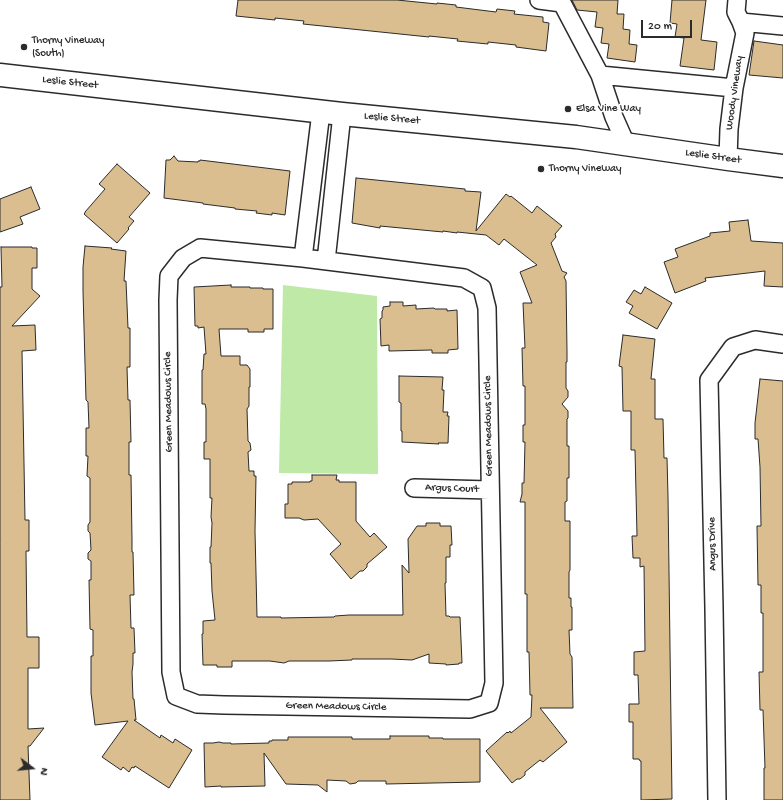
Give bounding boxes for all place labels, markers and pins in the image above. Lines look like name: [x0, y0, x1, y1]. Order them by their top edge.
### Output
place label: Thorny Vineway (South): [32, 34, 104, 60]
marker: Thorny Vineway (South): [19, 42, 29, 52]
place label: Elsa Vine Way: [576, 102, 641, 116]
marker: Elsa Vine Way: [563, 104, 573, 114]
place label: Thorny Vineway: [549, 162, 621, 176]
marker: Thorny Vineway: [536, 164, 546, 174]

